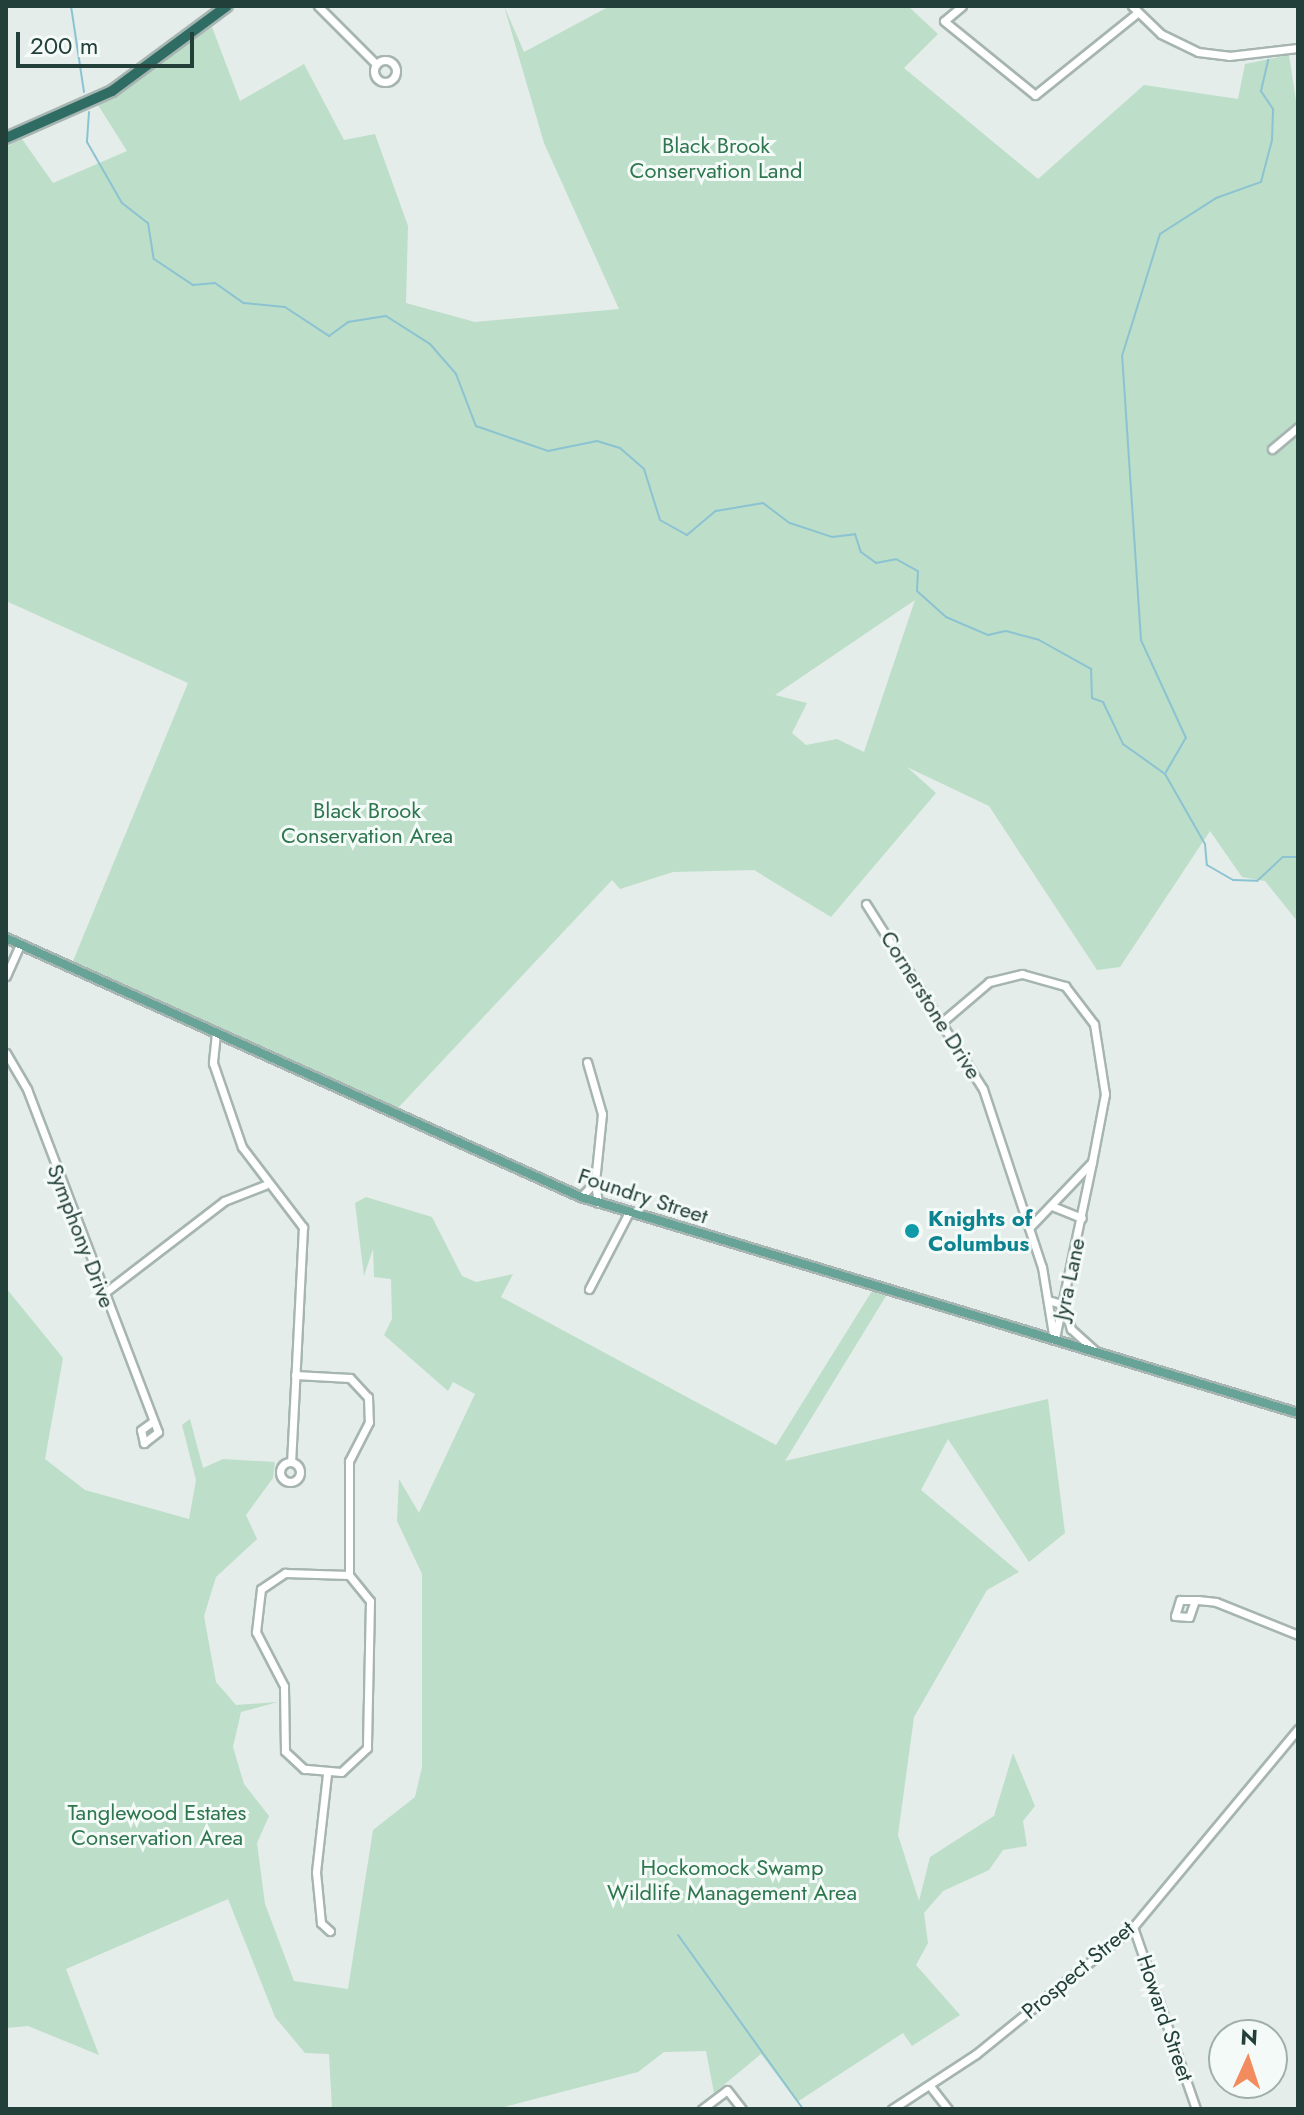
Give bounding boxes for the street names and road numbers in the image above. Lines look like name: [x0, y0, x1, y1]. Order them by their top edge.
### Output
street label: Cornerstone Drive: [875, 926, 987, 1084]
street label: Symphony Drive: [42, 1160, 120, 1312]
street label: Foundry Street: [575, 1163, 711, 1229]
street label: Jyra Lane: [1047, 1236, 1091, 1322]
street label: Prospect Street: [1016, 1915, 1140, 2025]
street label: Howard Street: [1131, 1951, 1199, 2085]

